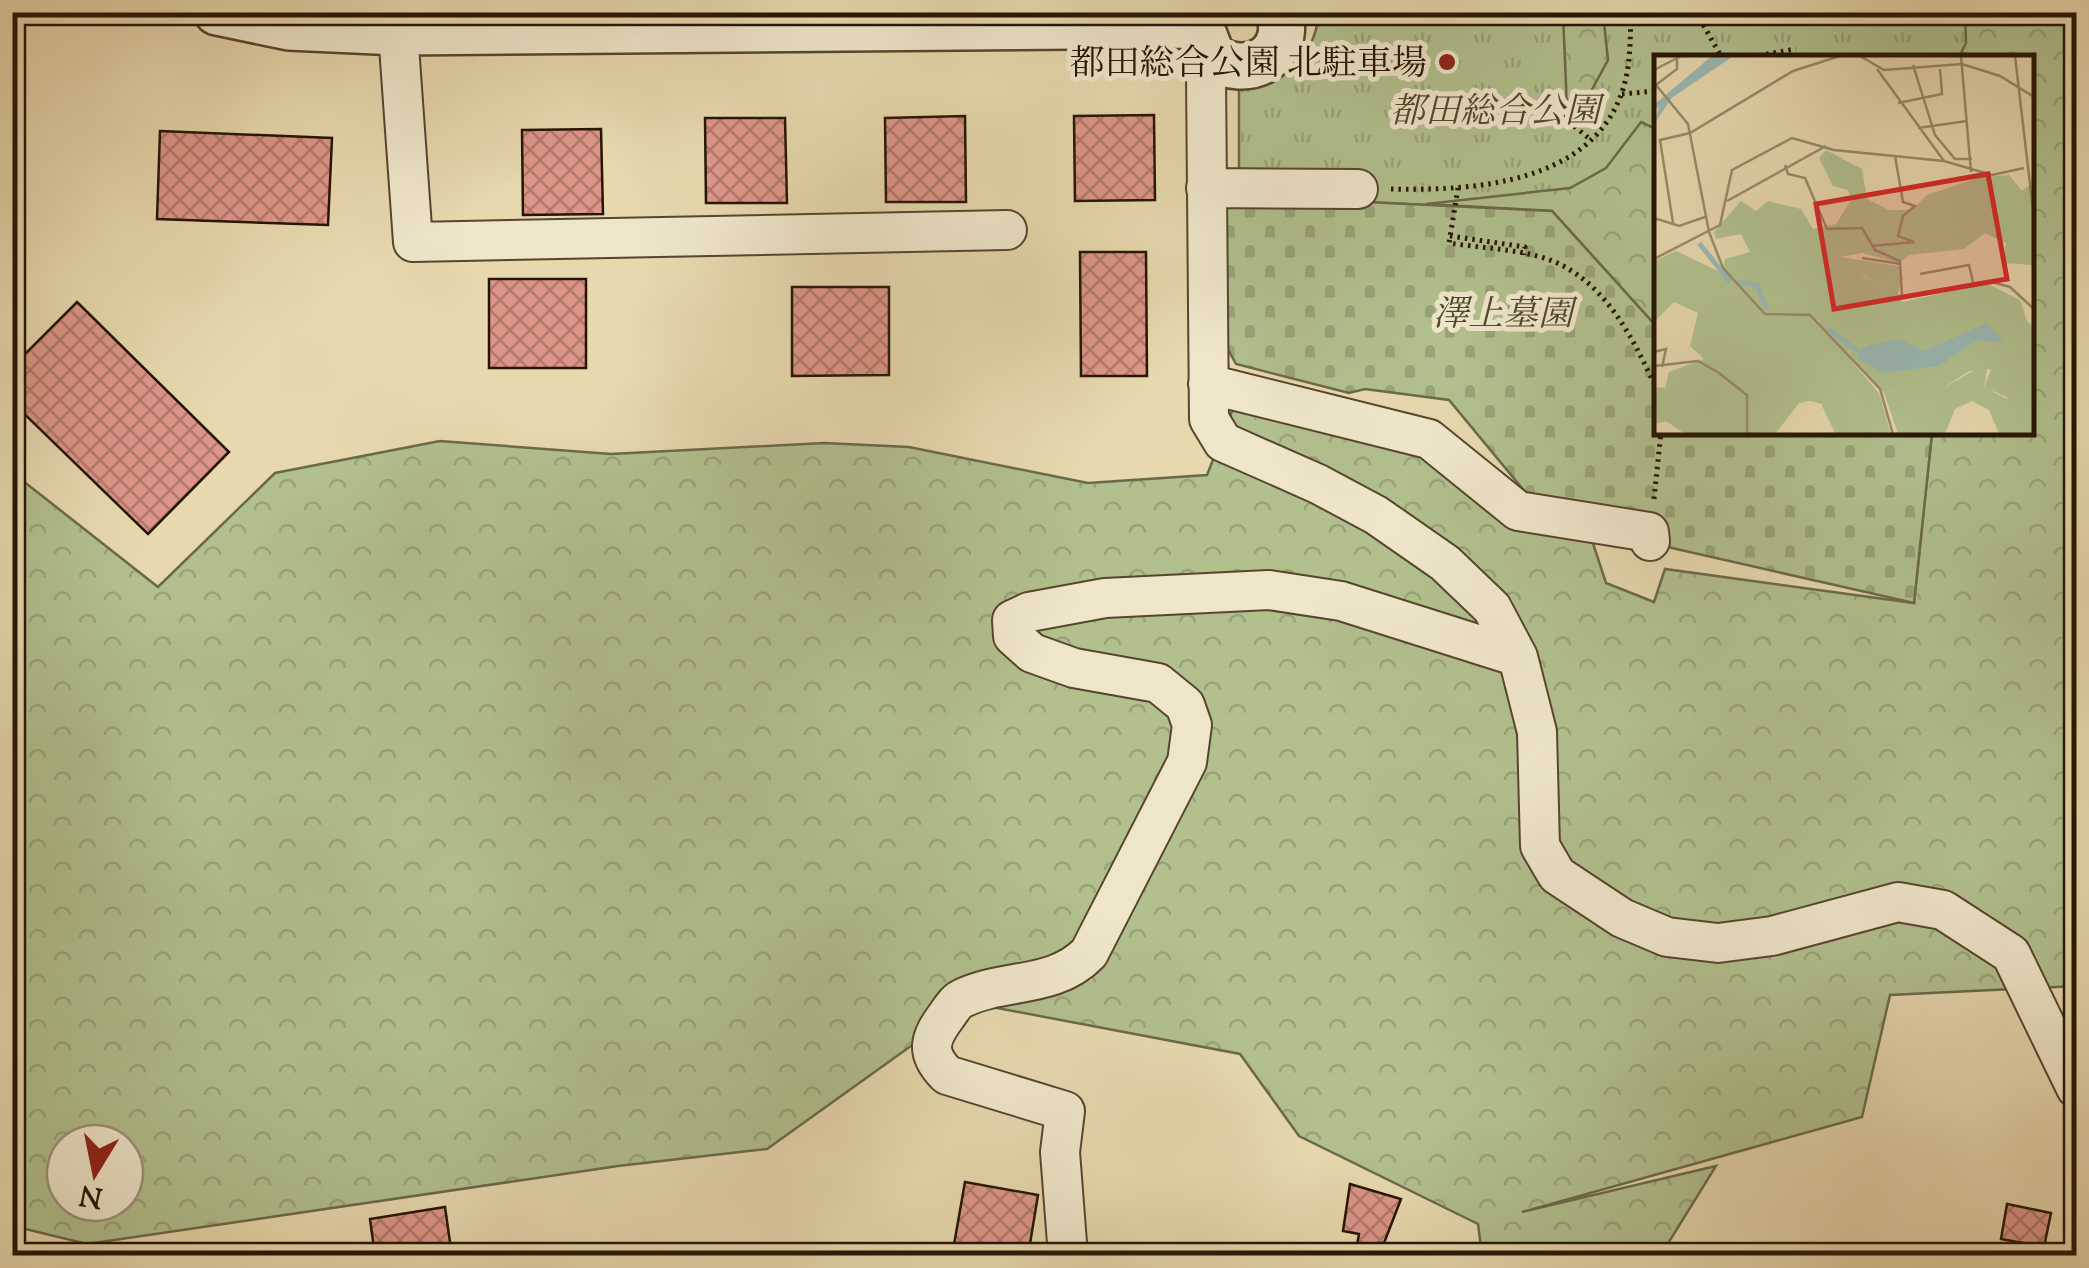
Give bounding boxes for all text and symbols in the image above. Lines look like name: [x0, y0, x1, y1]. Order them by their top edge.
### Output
place label: 都田総合公園 北駐車場: [1070, 40, 1427, 91]
marker: 都田総合公園 北駐車場: [1436, 51, 1458, 73]
inset map: [1654, 55, 2034, 435]
park label: 都田総合公園: [1390, 88, 1605, 139]
park label: 澤上墓園: [1433, 291, 1578, 342]
north arrow: [45, 1123, 145, 1223]
text: N: [77, 1173, 106, 1216]

